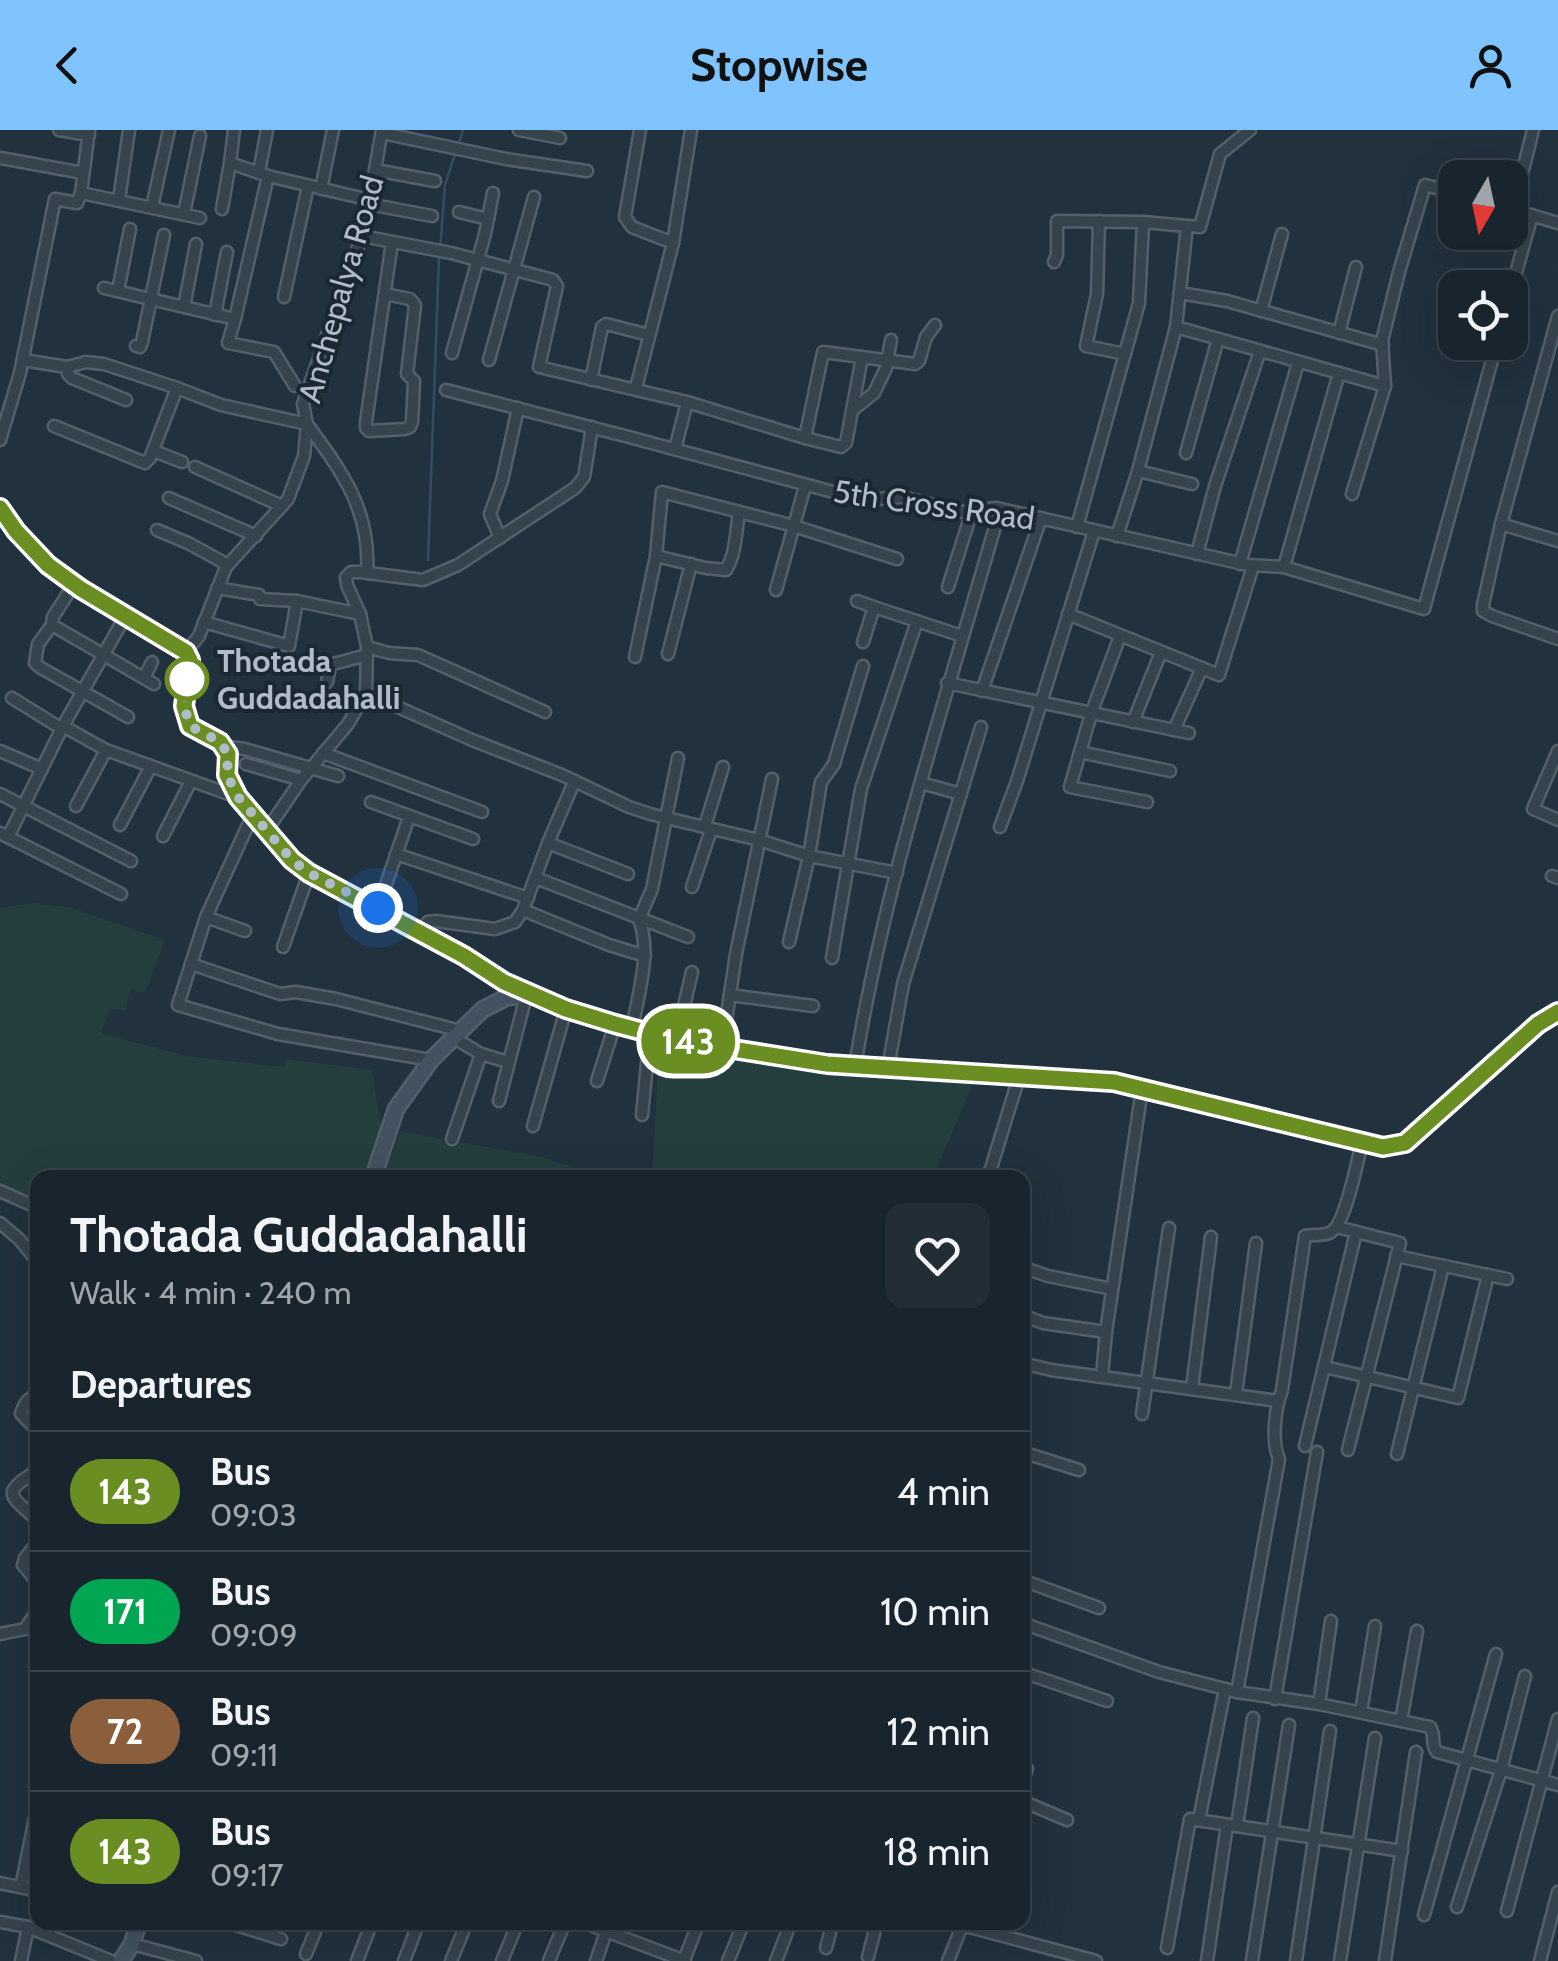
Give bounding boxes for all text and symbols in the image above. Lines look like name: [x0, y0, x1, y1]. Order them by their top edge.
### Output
icon: back: [40, 38, 95, 93]
text: Stopwise: [690, 38, 868, 92]
icon: person: [1463, 38, 1518, 93]
north arrow: [1438, 160, 1528, 250]
map controls: [1438, 160, 1528, 360]
street label: Anchepalya Road: [289, 171, 392, 407]
button: locate: [1438, 270, 1528, 360]
street label: 5th Cross Road: [831, 471, 1037, 538]
place label: Thotada Guddadahalli: [217, 641, 400, 717]
marker: Thotada Guddadahalli: [166, 658, 208, 700]
your location: [353, 883, 403, 933]
line badge: 143: [630, 1008, 746, 1074]
text: 143: [661, 1020, 715, 1063]
button: heart: [885, 1203, 990, 1308]
text: Thotada Guddadahalli: [70, 1206, 528, 1264]
text: Walk · 4 min · 240 m: [70, 1273, 352, 1312]
text: Departures: [70, 1361, 252, 1408]
text: Bus: [210, 1448, 271, 1495]
text: 4 min: [897, 1468, 990, 1515]
text: 143: [98, 1470, 152, 1513]
text: 09:03: [210, 1495, 297, 1534]
text: Bus: [210, 1568, 271, 1615]
text: 10 min: [880, 1588, 990, 1635]
text: 171: [103, 1590, 147, 1633]
text: 09:09: [210, 1615, 298, 1654]
text: Bus: [210, 1688, 271, 1735]
text: 12 min: [887, 1708, 990, 1755]
text: 72: [107, 1710, 143, 1753]
text: 09:11: [210, 1735, 278, 1774]
text: Bus: [210, 1808, 271, 1855]
text: 18 min: [883, 1828, 990, 1875]
text: 143: [98, 1830, 152, 1873]
text: 09:17: [210, 1855, 284, 1894]

